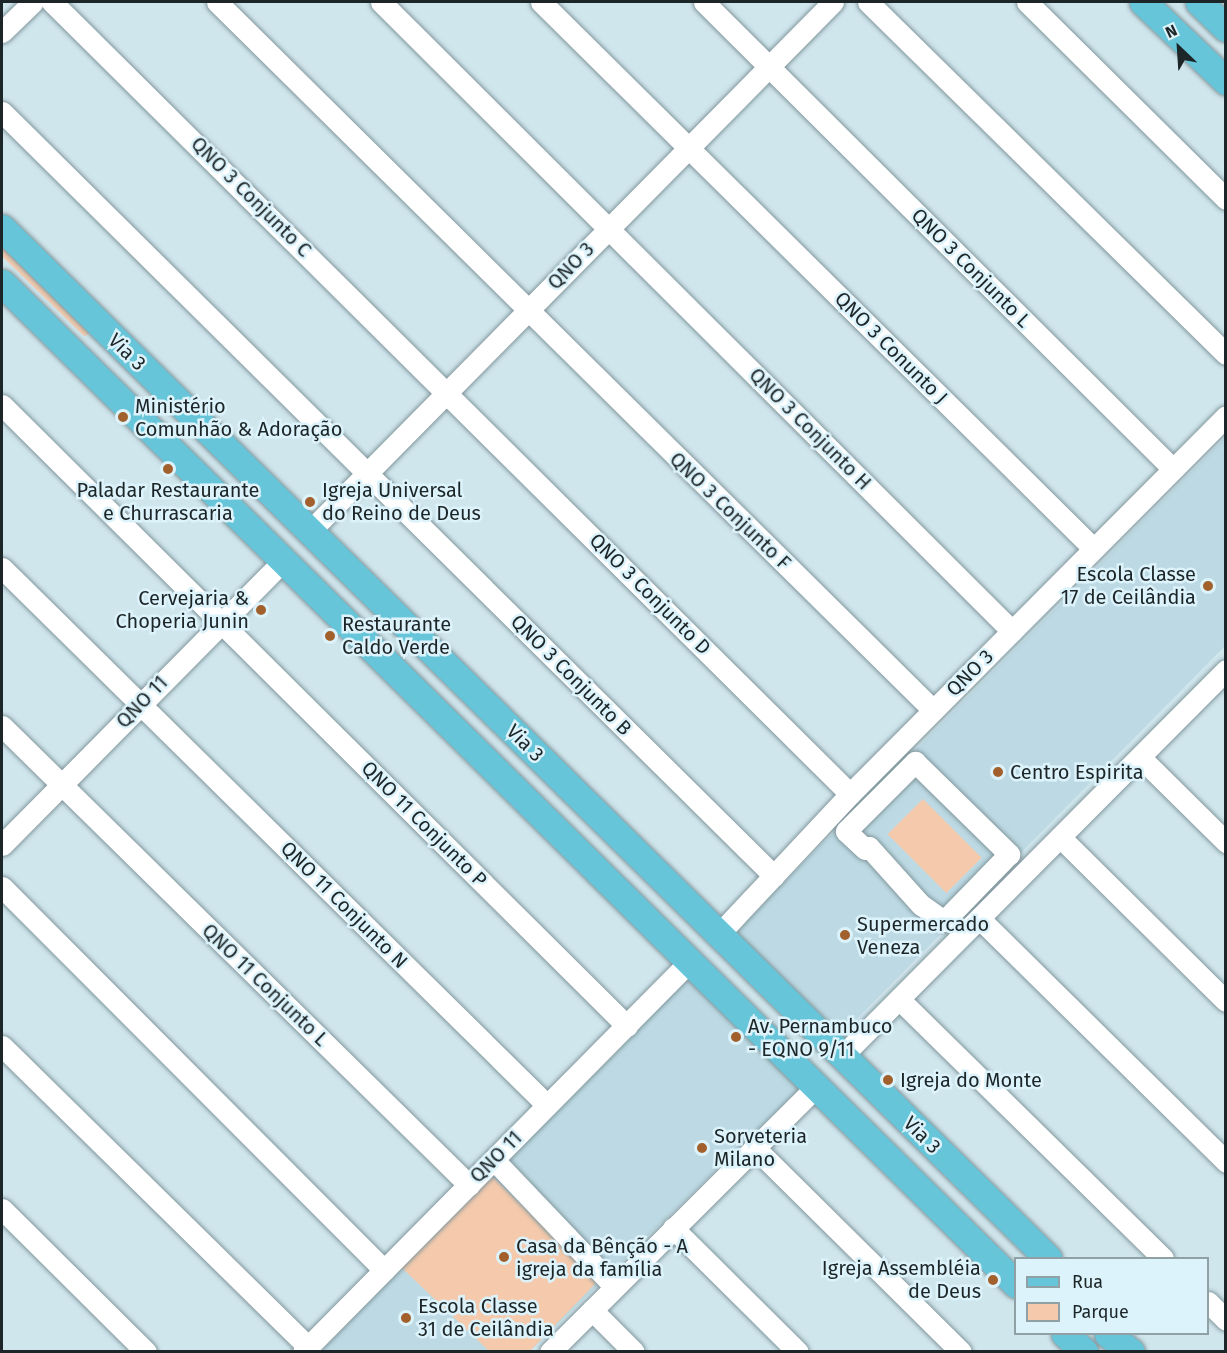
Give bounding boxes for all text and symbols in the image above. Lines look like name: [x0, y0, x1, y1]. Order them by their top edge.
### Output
north arrow: [1149, 18, 1209, 78]
text: N: [1162, 20, 1180, 42]
street label: QNO 3 Conjunto C: [186, 132, 316, 262]
street label: QNO 3 Conjunto L: [906, 203, 1036, 333]
street label: QNO 3: [543, 237, 599, 295]
street label: QNO 3 Conunto J: [830, 287, 952, 409]
street label: Via 3: [103, 328, 151, 376]
street label: QNO 3 Conjunto H: [744, 363, 876, 495]
place label: Ministério Comunhão & Adoração: [135, 394, 342, 441]
marker: Ministério Comunhão & Adoração: [116, 410, 130, 424]
street label: QNO 3 Conjunto F: [665, 447, 795, 575]
marker: Paladar Restaurante e Churrascaria: [161, 462, 175, 476]
place label: Paladar Restaurante e Churrascaria: [77, 478, 259, 525]
place label: Igreja Universal do Reino de Deus: [322, 478, 481, 525]
marker: Igreja Universal do Reino de Deus: [303, 495, 317, 509]
street label: QNO 3 Conjunto D: [584, 528, 716, 660]
place label: Escola Classe 17 de Ceilândia: [1061, 562, 1196, 609]
marker: Escola Classe 17 de Ceilândia: [1201, 579, 1215, 593]
place label: Cervejaria & Choperia Junin: [115, 586, 249, 633]
marker: Cervejaria & Choperia Junin: [254, 603, 268, 617]
street label: QNO 3 Conjunto B: [506, 610, 636, 740]
place label: Restaurante Caldo Verde: [342, 612, 451, 659]
marker: Restaurante Caldo Verde: [323, 629, 337, 643]
street label: QNO 3: [942, 645, 998, 701]
street label: QNO 11: [111, 671, 173, 733]
street label: Via 3: [501, 719, 549, 767]
street label: QNO 11 Conjunto P: [356, 756, 492, 892]
place label: Centro Espirita: [1010, 760, 1144, 784]
marker: Centro Espirita: [991, 765, 1005, 779]
street label: QNO 11 Conjunto N: [276, 837, 412, 973]
place label: Supermercado Veneza: [857, 912, 989, 959]
street label: QNO 11 Conjunto L: [197, 919, 333, 1051]
marker: Supermercado Veneza: [838, 928, 852, 942]
place label: Av. Pernambuco - EQNO 9/11: [748, 1014, 892, 1061]
marker: Av. Pernambuco - EQNO 9/11: [729, 1030, 743, 1044]
place label: Igreja do Monte: [900, 1068, 1042, 1092]
marker: Igreja do Monte: [881, 1073, 895, 1087]
street label: Via 3: [898, 1111, 946, 1159]
place label: Sorveteria Milano: [714, 1124, 807, 1171]
street label: QNO 11: [465, 1126, 527, 1188]
marker: Sorveteria Milano: [695, 1141, 709, 1155]
place label: Casa da Bênção - A igreja da família: [516, 1234, 688, 1281]
marker: Casa da Bênção - A igreja da família: [497, 1250, 511, 1264]
place label: Igreja Assembléia de Deus: [822, 1256, 981, 1303]
legend: [1014, 1257, 1209, 1335]
text: Rua: [1072, 1271, 1103, 1293]
marker: Igreja Assembléia de Deus: [986, 1273, 1000, 1287]
place label: Escola Classe 31 de Ceilândia: [418, 1294, 554, 1341]
text: Parque: [1072, 1301, 1129, 1323]
marker: Escola Classe 31 de Ceilândia: [399, 1311, 413, 1325]

